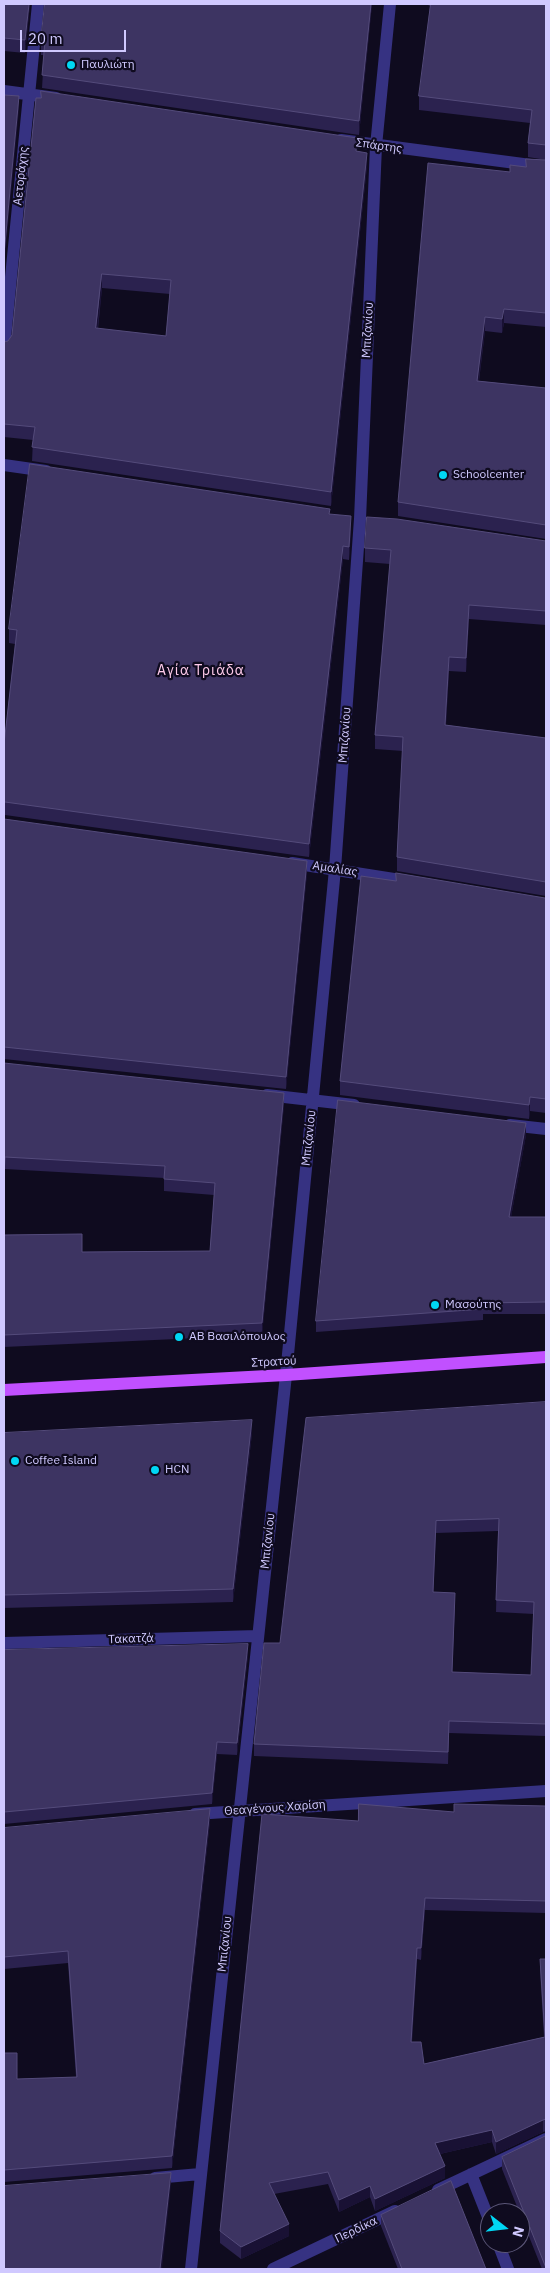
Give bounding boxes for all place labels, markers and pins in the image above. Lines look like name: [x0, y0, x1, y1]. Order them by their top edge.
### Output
place label: Παυλιώτη: [81, 58, 135, 72]
marker: Παυλιώτη: [65, 59, 77, 71]
place label: Schoolcenter: [453, 468, 524, 482]
marker: Schoolcenter: [437, 469, 449, 481]
place label: Μασούτης: [445, 1298, 501, 1312]
marker: Μασούτης: [429, 1299, 441, 1311]
place label: ΑΒ Βασιλόπουλος: [189, 1330, 286, 1344]
marker: ΑΒ Βασιλόπουλος: [173, 1331, 185, 1343]
place label: Coffee Island: [25, 1454, 97, 1468]
marker: Coffee Island: [9, 1455, 21, 1467]
place label: HCN: [165, 1463, 189, 1477]
marker: HCN: [149, 1464, 161, 1476]

